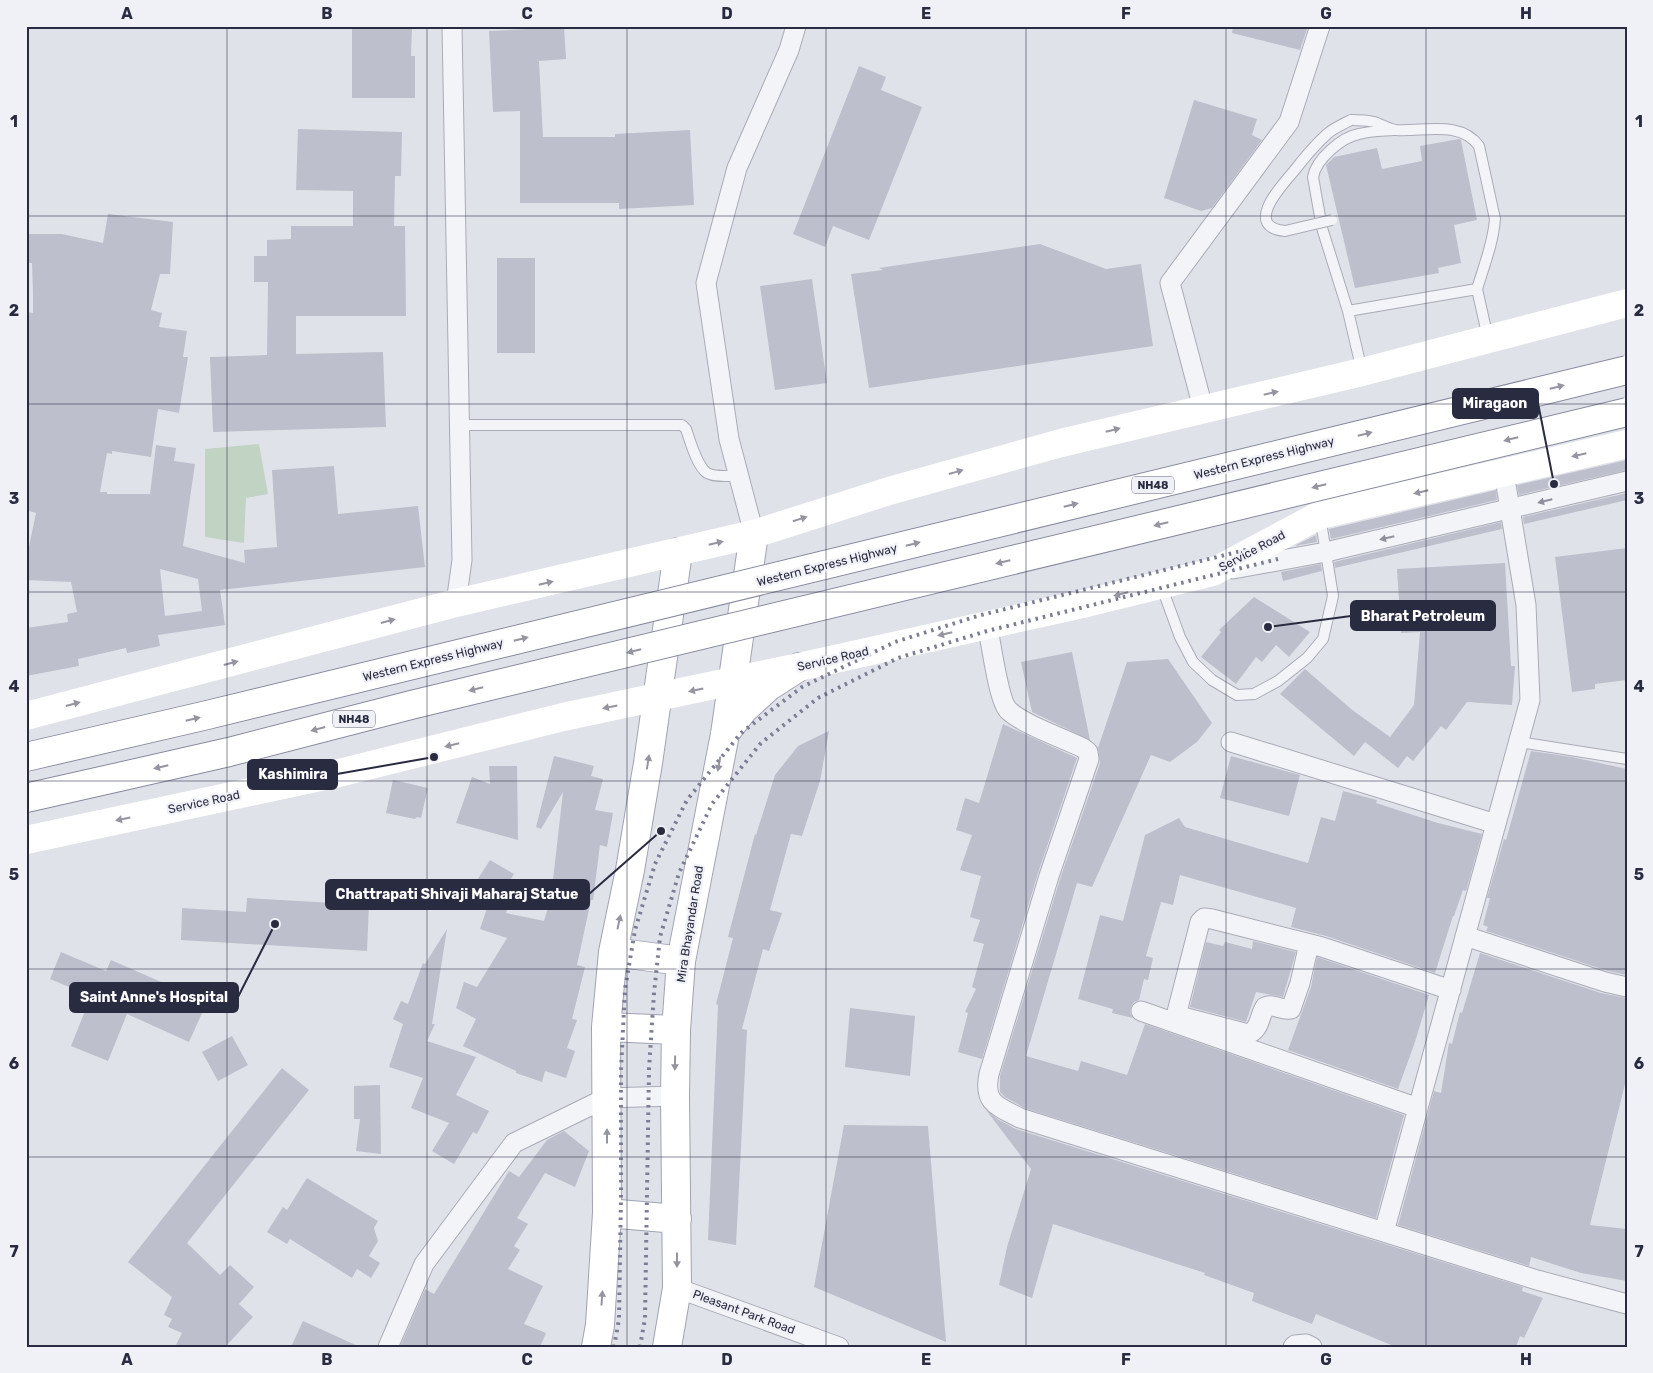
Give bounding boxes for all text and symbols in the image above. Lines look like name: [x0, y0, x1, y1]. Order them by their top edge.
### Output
text: A: [121, 4, 133, 23]
text: B: [321, 4, 333, 23]
text: C: [521, 4, 533, 23]
text: D: [721, 4, 733, 23]
text: E: [921, 4, 931, 23]
text: F: [1121, 4, 1131, 23]
text: G: [1320, 4, 1332, 23]
text: H: [1520, 4, 1532, 23]
text: 1: [10, 112, 18, 131]
text: 1: [1635, 112, 1643, 131]
text: 2: [9, 301, 19, 320]
text: 2: [1634, 301, 1644, 320]
one-way arrow: [1549, 383, 1564, 391]
one-way arrow: [1263, 389, 1278, 397]
callout: Miragaon: [1453, 389, 1538, 418]
text: Miragaon: [1463, 395, 1527, 412]
one-way arrow: [1105, 426, 1120, 434]
one-way arrow: [1358, 430, 1373, 438]
street label: Western Express Highway: [1192, 434, 1336, 482]
one-way arrow: [1504, 435, 1519, 443]
one-way arrow: [1572, 451, 1587, 459]
one-way arrow: [948, 468, 963, 476]
road number: NH48: [1132, 476, 1174, 494]
one-way arrow: [1312, 482, 1327, 490]
one-way arrow: [1413, 488, 1428, 496]
text: 3: [9, 489, 19, 508]
text: 3: [1634, 489, 1644, 508]
one-way arrow: [1538, 497, 1553, 505]
one-way arrow: [1064, 501, 1079, 509]
one-way arrow: [793, 515, 808, 523]
one-way arrow: [1154, 520, 1169, 528]
street label: Service Road: [1216, 528, 1288, 574]
one-way arrow: [1379, 534, 1395, 542]
one-way arrow: [708, 539, 723, 547]
one-way arrow: [906, 540, 921, 548]
street label: Western Express Highway: [755, 541, 899, 589]
one-way arrow: [996, 558, 1011, 566]
one-way arrow: [538, 579, 553, 587]
one-way arrow: [1113, 591, 1128, 599]
callout: Bharat Petroleum: [1351, 601, 1495, 630]
text: Bharat Petroleum: [1361, 608, 1485, 625]
one-way arrow: [380, 617, 395, 625]
one-way arrow: [938, 630, 953, 638]
one-way arrow: [514, 635, 529, 643]
street label: Western Express Highway: [361, 636, 505, 684]
street label: Service Road: [796, 644, 870, 674]
one-way arrow: [626, 647, 641, 655]
one-way arrow: [223, 658, 238, 666]
text: 4: [9, 677, 20, 696]
text: 4: [1634, 677, 1645, 696]
one-way arrow: [468, 685, 483, 693]
one-way arrow: [688, 686, 703, 694]
one-way arrow: [66, 700, 81, 708]
one-way arrow: [602, 704, 618, 712]
road number: NH48: [333, 711, 375, 728]
one-way arrow: [186, 715, 201, 723]
one-way arrow: [311, 725, 326, 733]
one-way arrow: [445, 741, 460, 749]
one-way arrow: [644, 754, 652, 770]
one-way arrow: [715, 757, 723, 773]
callout: Kashimira: [248, 760, 337, 789]
one-way arrow: [153, 763, 168, 771]
text: Kashimira: [258, 766, 328, 783]
street label: Service Road: [167, 788, 241, 816]
one-way arrow: [115, 816, 131, 824]
text: 5: [9, 865, 19, 884]
street label: Mira Bhayandar Road: [674, 865, 706, 983]
text: 5: [1634, 865, 1644, 884]
callout: Chattrapati Shivaji Maharaj Statue: [326, 880, 589, 909]
text: Chattrapati Shivaji Maharaj Statue: [336, 886, 578, 903]
one-way arrow: [615, 915, 623, 930]
callout: Saint Anne's Hospital: [70, 983, 238, 1012]
text: Saint Anne's Hospital: [80, 989, 228, 1006]
text: 6: [9, 1054, 19, 1073]
text: 6: [1634, 1054, 1644, 1073]
one-way arrow: [671, 1055, 679, 1071]
one-way arrow: [603, 1128, 611, 1144]
text: 7: [9, 1242, 19, 1261]
text: 7: [1634, 1242, 1644, 1261]
one-way arrow: [673, 1253, 681, 1269]
street label: Pleasant Park Road: [691, 1287, 797, 1337]
one-way arrow: [598, 1290, 606, 1306]
text: A: [121, 1350, 133, 1369]
text: B: [321, 1350, 333, 1369]
text: C: [521, 1350, 533, 1369]
text: D: [721, 1350, 733, 1369]
text: E: [921, 1350, 931, 1369]
text: F: [1121, 1350, 1131, 1369]
text: G: [1320, 1350, 1332, 1369]
text: H: [1520, 1350, 1532, 1369]

